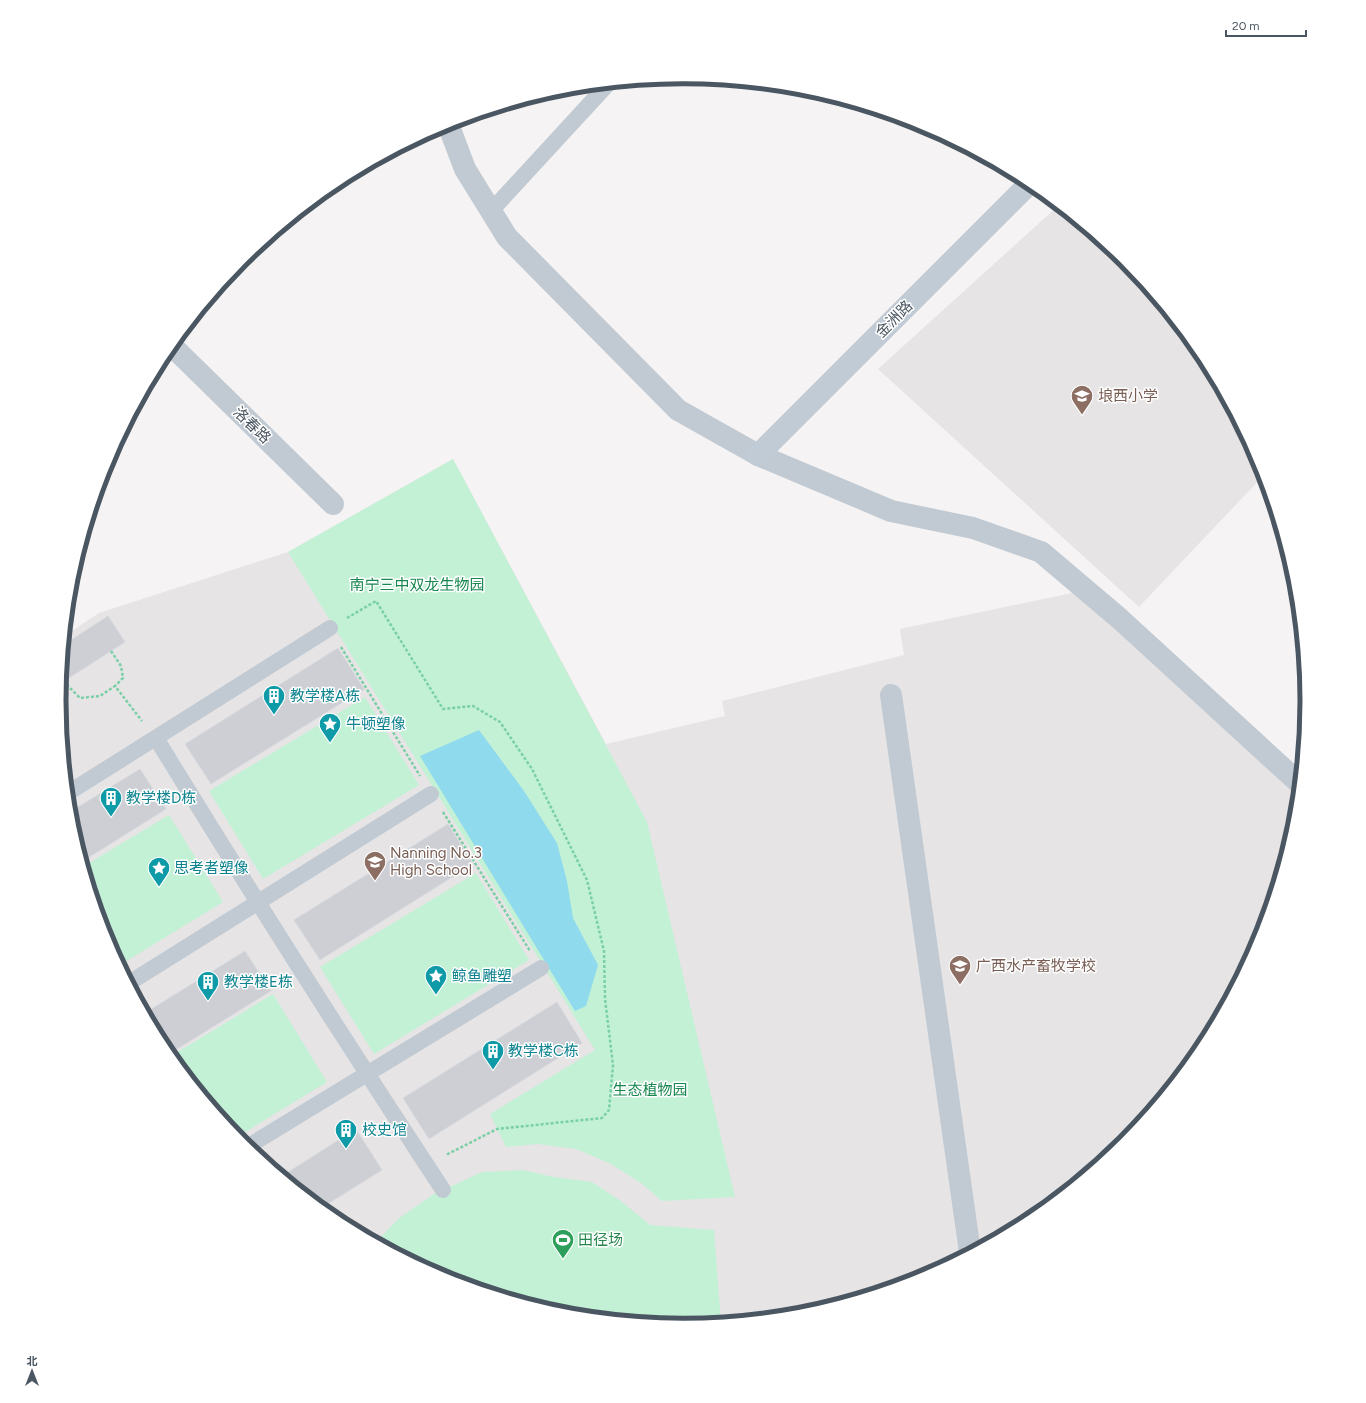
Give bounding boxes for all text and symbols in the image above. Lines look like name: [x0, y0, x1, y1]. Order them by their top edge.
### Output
scale bar: [1226, 12, 1306, 38]
text: 20 m: [1232, 19, 1260, 33]
street label: 金洲路: [872, 297, 916, 341]
school or university icon: 埌西小学: [1069, 383, 1095, 416]
place label: 埌西小学: [1098, 387, 1158, 405]
street label: 洛春路: [230, 403, 274, 447]
park label: 南宁三中双龙生物园: [349, 576, 485, 594]
building icon: 教学楼A栋: [261, 683, 287, 716]
place label: 教学楼A栋: [290, 687, 360, 705]
place icon: 牛顿塑像: [317, 711, 343, 744]
place label: 牛顿塑像: [346, 715, 406, 733]
building icon: 教学楼D栋: [98, 785, 124, 818]
place label: 教学楼D栋: [126, 789, 196, 807]
place label: Nanning No.3 High School: [390, 844, 482, 879]
school or university icon: Nanning No.3 High School: [362, 849, 388, 882]
place icon: 思考者塑像: [146, 855, 172, 888]
place label: 思考者塑像: [174, 859, 249, 877]
school or university icon: 广西水产畜牧学校: [947, 953, 973, 986]
place label: 广西水产畜牧学校: [976, 957, 1096, 975]
place icon: 鲸鱼雕塑: [423, 963, 449, 996]
place label: 鲸鱼雕塑: [452, 967, 512, 985]
building icon: 教学楼E栋: [195, 969, 221, 1002]
place label: 教学楼E栋: [224, 973, 293, 991]
building icon: 教学楼C栋: [480, 1038, 506, 1071]
place label: 教学楼C栋: [508, 1042, 579, 1060]
park label: 生态植物园: [612, 1081, 688, 1099]
building icon: 校史馆: [333, 1117, 359, 1150]
place label: 校史馆: [362, 1121, 407, 1139]
sports icon: 田径场: [550, 1227, 576, 1260]
place label: 田径场: [578, 1231, 623, 1249]
north arrow: [12, 1351, 52, 1391]
text: 北: [27, 1355, 38, 1368]

